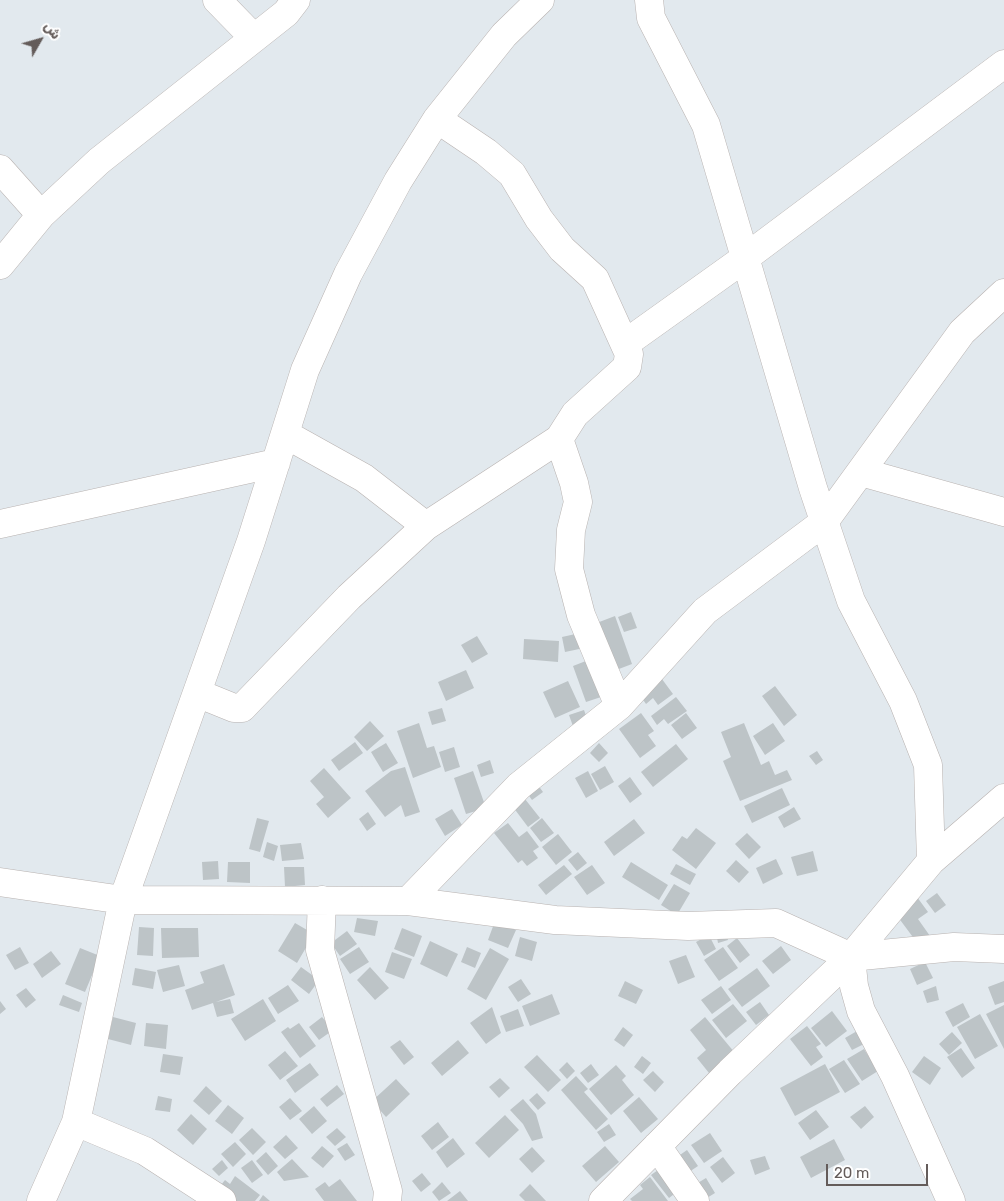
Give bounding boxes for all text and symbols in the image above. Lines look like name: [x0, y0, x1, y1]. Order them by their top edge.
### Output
north arrow: [15, 15, 65, 65]
text: ش: [40, 18, 64, 43]
scale bar: [829, 1154, 932, 1186]
text: 20 m: [834, 1164, 869, 1182]

